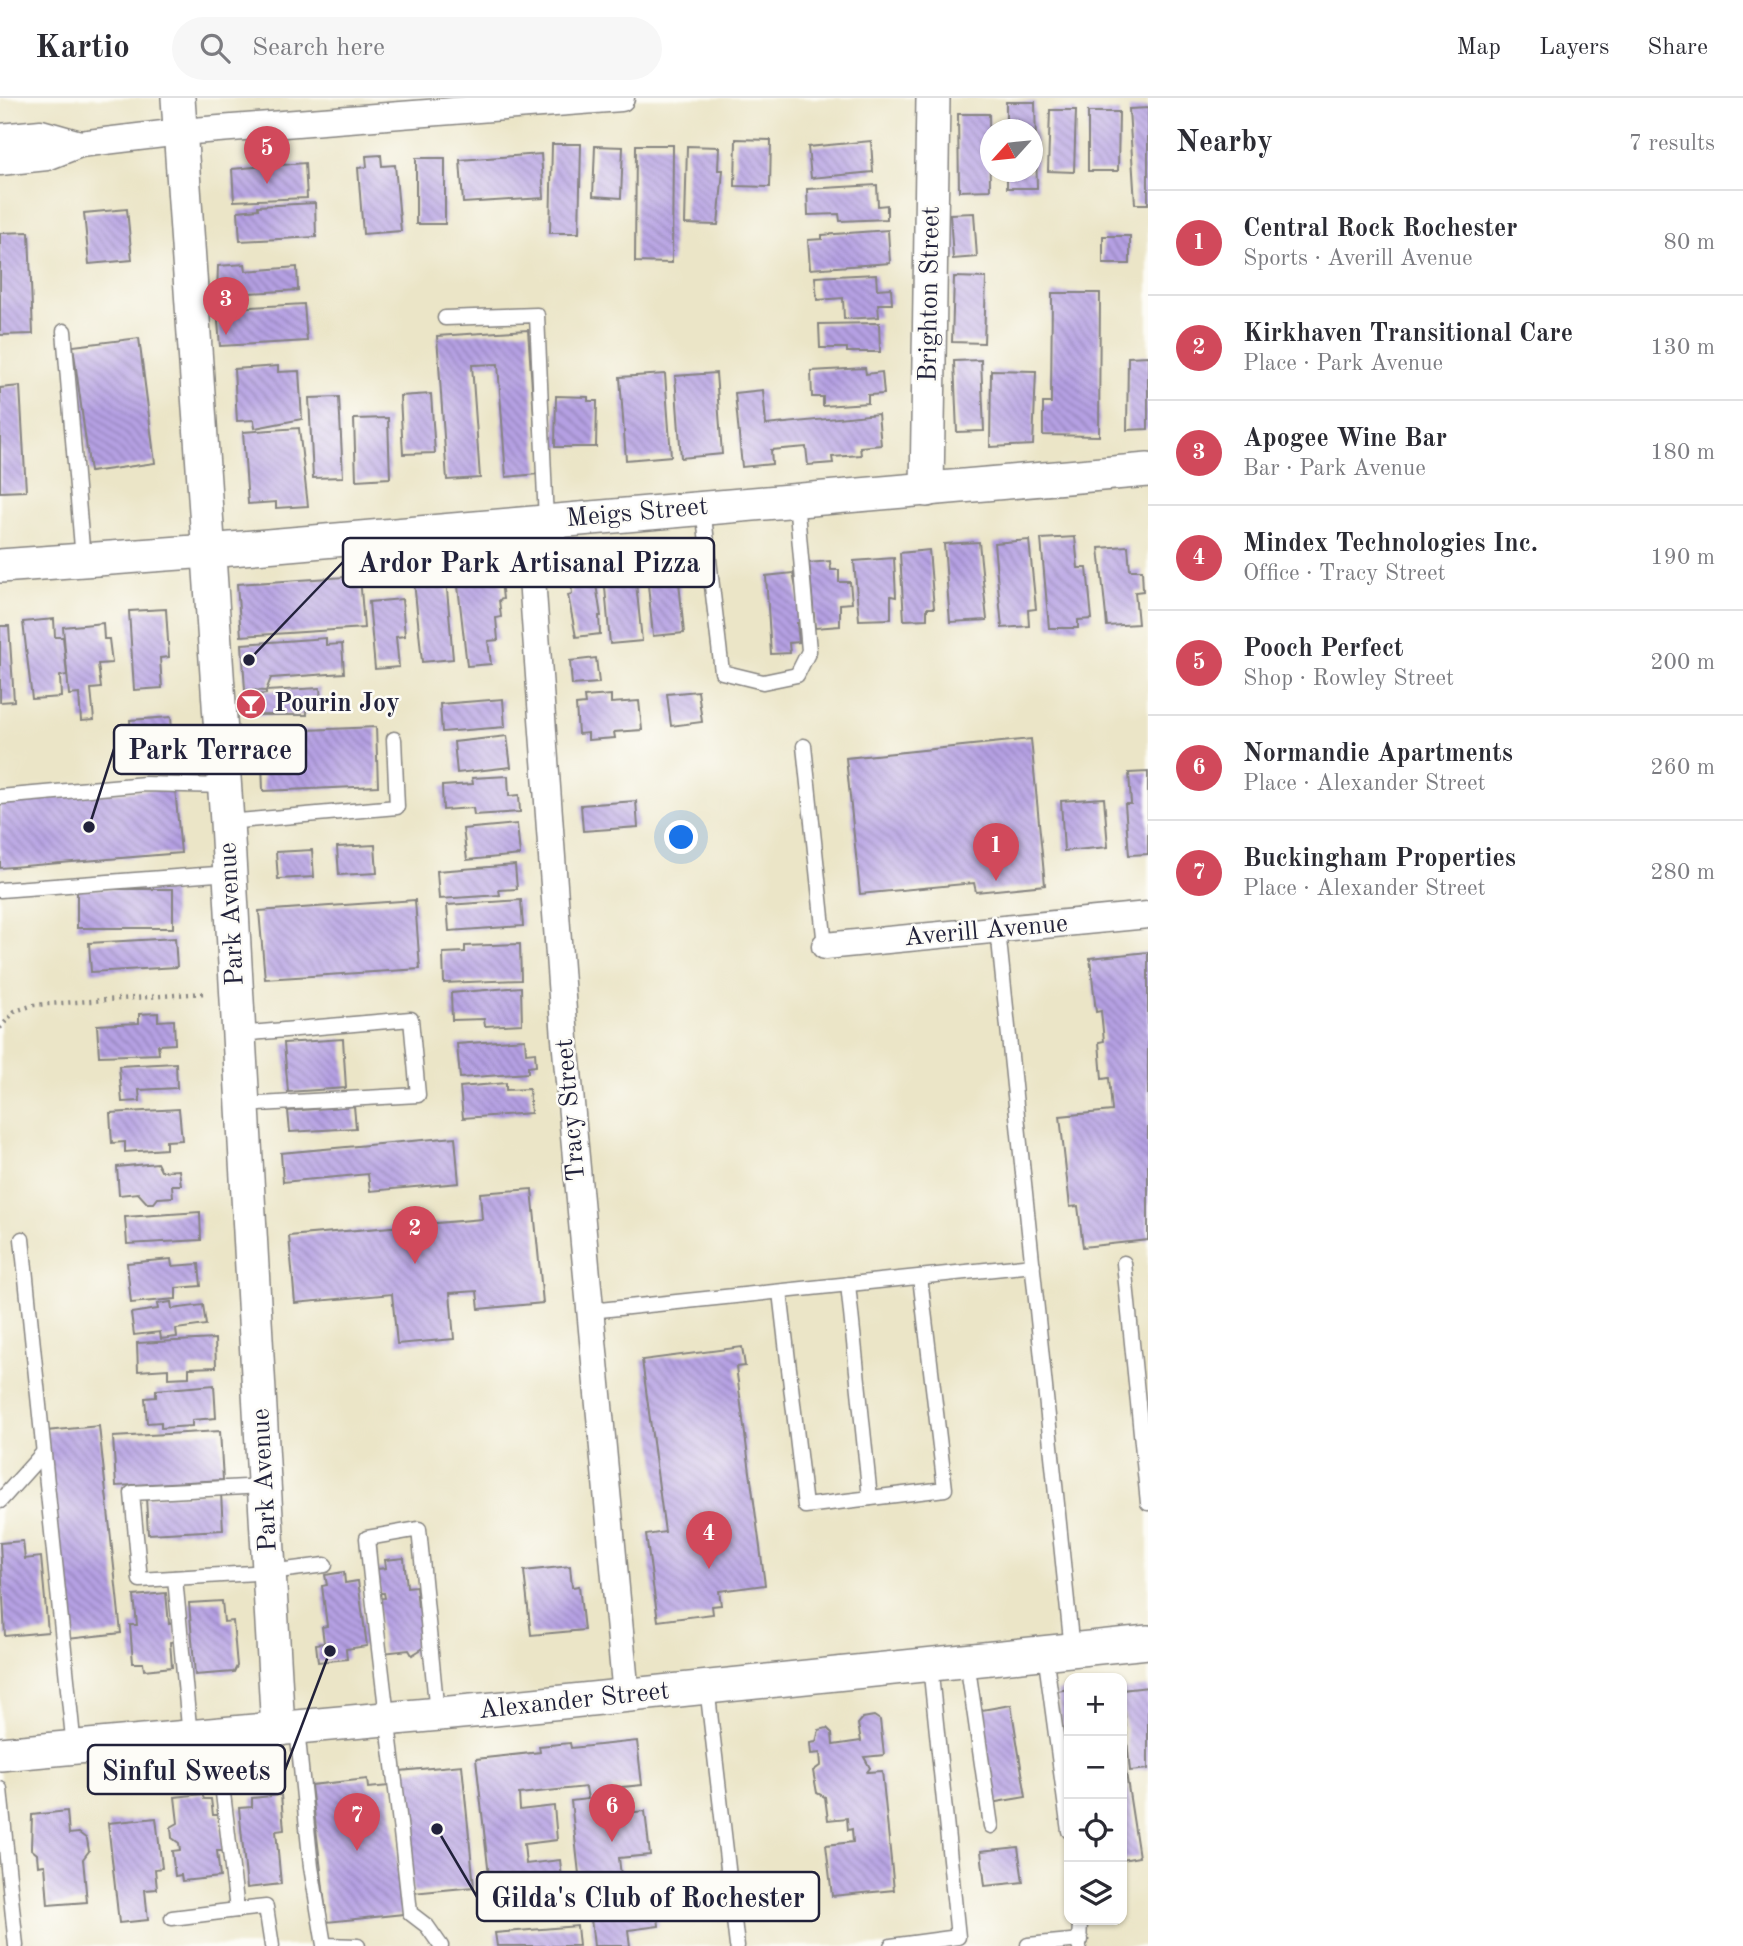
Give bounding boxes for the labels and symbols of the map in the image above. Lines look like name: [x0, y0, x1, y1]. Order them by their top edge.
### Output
north arrow: [980, 119, 1043, 182]
pin: 5: [244, 126, 290, 184]
street label: Brighton Street: [915, 206, 945, 382]
pin: 3: [203, 277, 249, 335]
street label: Meigs Street: [565, 494, 709, 532]
callout: Ardor Park Artisanal Pizza: [343, 538, 714, 587]
text: Ardor Park Artisanal Pizza: [358, 551, 700, 579]
bar icon: Pourin Joy: [234, 687, 268, 721]
place label: Pourin Joy: [274, 691, 400, 717]
callout: Park Terrace: [114, 725, 306, 774]
text: Park Terrace: [128, 738, 292, 766]
your location: [664, 820, 698, 854]
pin: 1: [973, 823, 1019, 881]
street label: Park Avenue: [215, 842, 249, 986]
street label: Averill Avenue: [903, 911, 1069, 951]
street label: Tracy Street: [552, 1037, 590, 1183]
pin: 2: [392, 1206, 438, 1264]
street label: Park Avenue: [248, 1408, 282, 1552]
pin: 4: [686, 1511, 732, 1569]
street label: Alexander Street: [477, 1678, 671, 1724]
callout: Sinful Sweets: [88, 1745, 285, 1794]
text: Sinful Sweets: [101, 1759, 271, 1787]
pin: 6: [589, 1784, 635, 1842]
pin: 7: [334, 1793, 380, 1851]
callout: Gilda's Club of Rochester: [477, 1872, 819, 1921]
text: Gilda's Club of Rochester: [491, 1886, 805, 1914]

